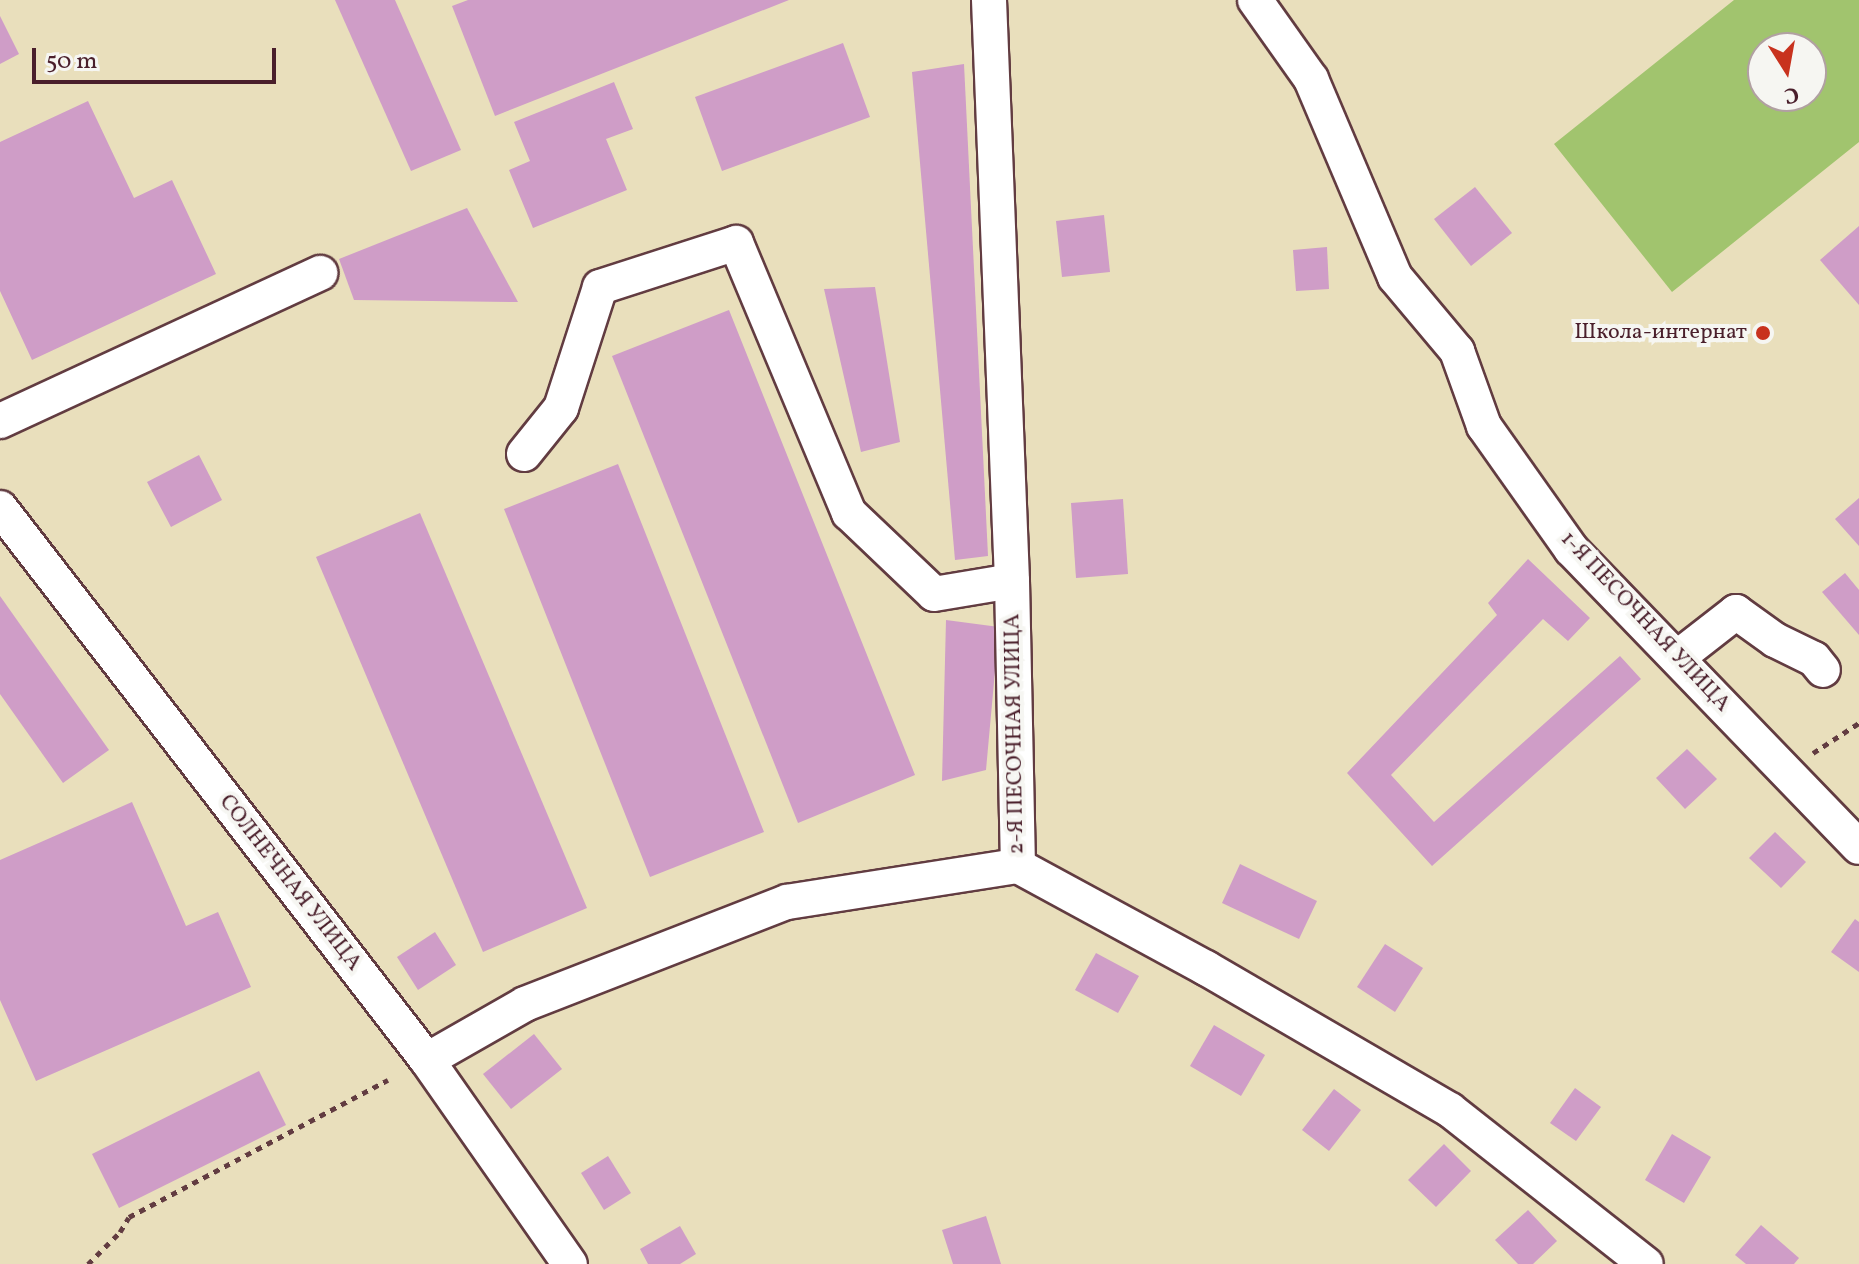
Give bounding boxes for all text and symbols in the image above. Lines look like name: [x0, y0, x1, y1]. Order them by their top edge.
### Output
scale bar: [36, 32, 280, 82]
north arrow: [1747, 32, 1827, 112]
text: 50 m: [46, 45, 98, 79]
text: С: [1781, 78, 1801, 111]
place label: Школа-интернат: [1574, 320, 1747, 346]
marker: Школа-интернат: [1754, 324, 1772, 342]
street label: 1-Я ПЕСОЧНАЯ УЛИЦА: [1555, 526, 1735, 718]
street label: 2-Я ПЕСОЧНАЯ УЛИЦА: [1000, 613, 1030, 855]
street label: СОЛНЕЧНАЯ УЛИЦА: [213, 790, 367, 976]

